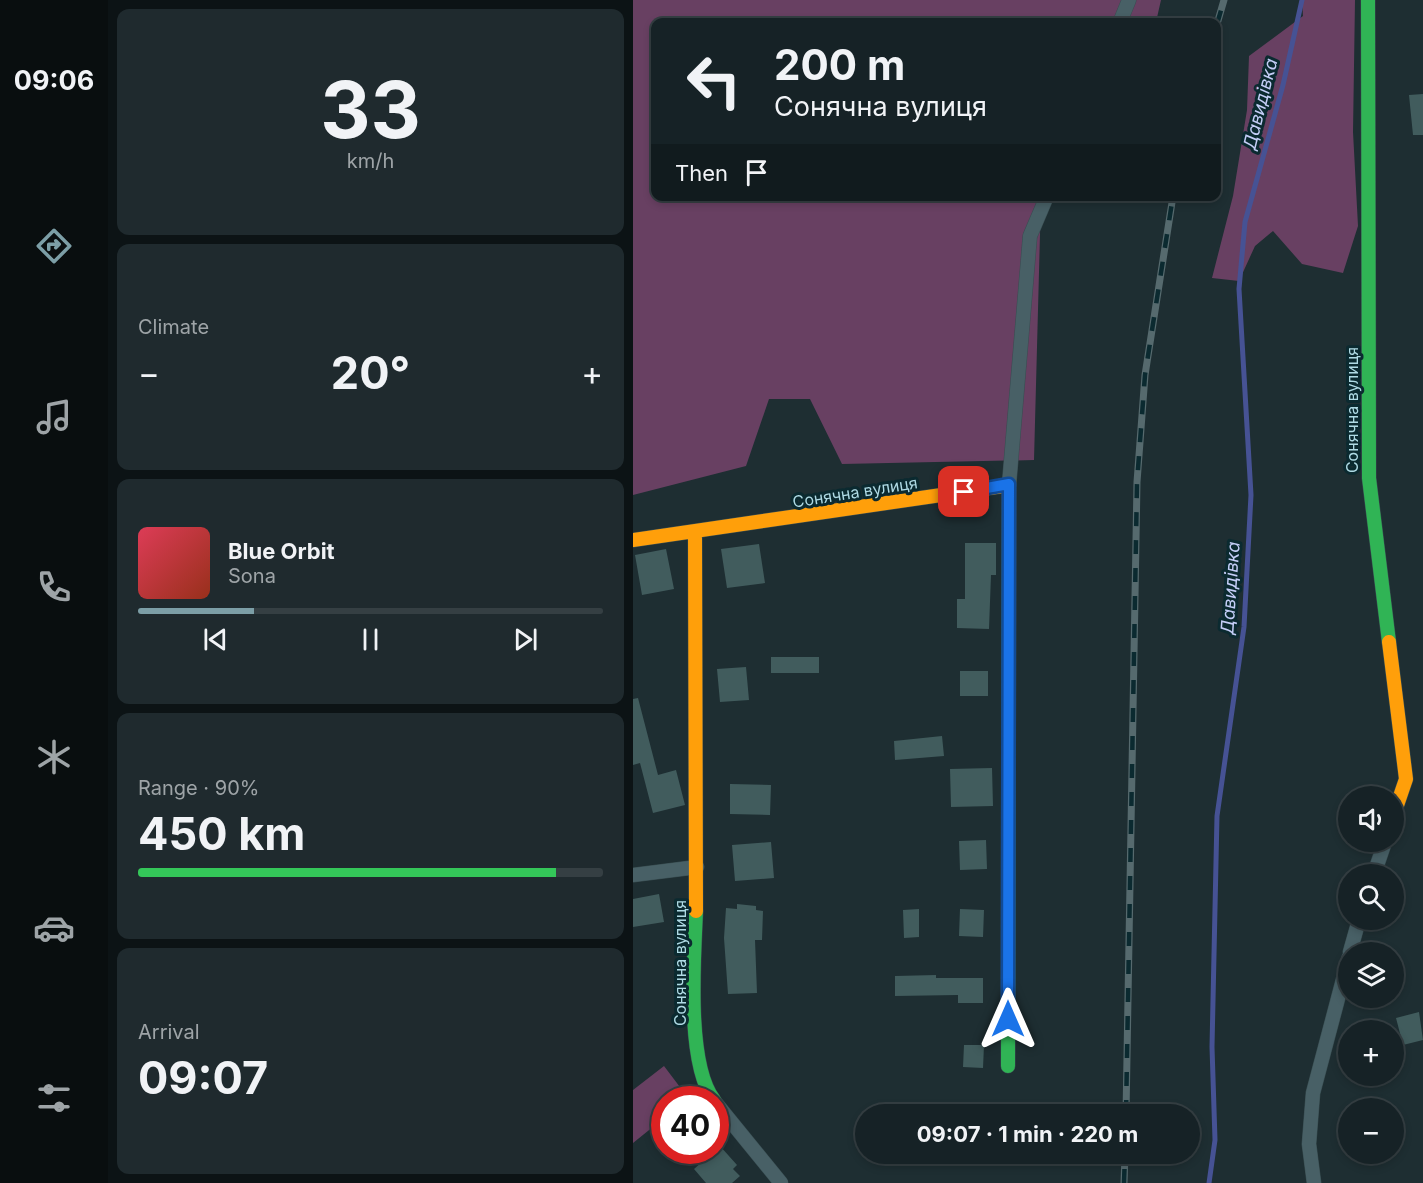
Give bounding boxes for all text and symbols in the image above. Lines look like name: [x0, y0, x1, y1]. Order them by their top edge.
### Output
text: 200 m: [774, 39, 905, 90]
icon: left: [675, 42, 753, 120]
water label: Давидівка: [1238, 56, 1281, 153]
text: 33: [320, 62, 421, 157]
text: 09:06: [14, 64, 94, 97]
text: Сонячна вулиця: [774, 90, 987, 123]
text: km/h: [347, 149, 394, 173]
icon: arrive: [740, 156, 773, 189]
text: Then: [675, 160, 728, 186]
icon: directions: [33, 225, 75, 267]
text: Climate: [138, 315, 209, 339]
text: 20°: [331, 345, 410, 400]
street label: Сонячна вулиця: [1342, 347, 1362, 473]
text: −: [138, 353, 160, 393]
text: +: [581, 353, 603, 393]
icon: music: [33, 396, 75, 438]
pin: [938, 466, 989, 517]
street label: Сонячна вулиця: [791, 472, 919, 512]
icon: arrive: [947, 475, 980, 508]
text: Blue Orbit: [228, 538, 335, 564]
water label: Давидівка: [1216, 541, 1244, 636]
text: Sona: [228, 564, 276, 588]
icon: phone: [33, 566, 75, 608]
icon: previous: [199, 623, 232, 656]
icon: pause: [354, 623, 387, 656]
icon: next: [509, 623, 542, 656]
icon: climate: [33, 736, 75, 778]
text: Range · 90%: [138, 776, 259, 800]
map controls: [1338, 786, 1404, 1164]
button: sound: [1338, 786, 1404, 852]
text: 450 km: [138, 806, 305, 861]
button: search: [1338, 864, 1404, 930]
street label: Сонячна вулиця: [670, 900, 690, 1026]
icon: car: [33, 907, 75, 949]
button: layers: [1338, 942, 1404, 1008]
position arrow: [976, 987, 1040, 1051]
text: Arrival: [138, 1020, 200, 1044]
button: +: [1338, 1020, 1404, 1086]
text: 09:07: [138, 1050, 268, 1105]
icon: filters: [33, 1077, 75, 1119]
speed limit sign: 40: [651, 1086, 729, 1164]
button: −: [1338, 1098, 1404, 1164]
text: 09:07 · 1 min · 220 m: [917, 1121, 1138, 1147]

